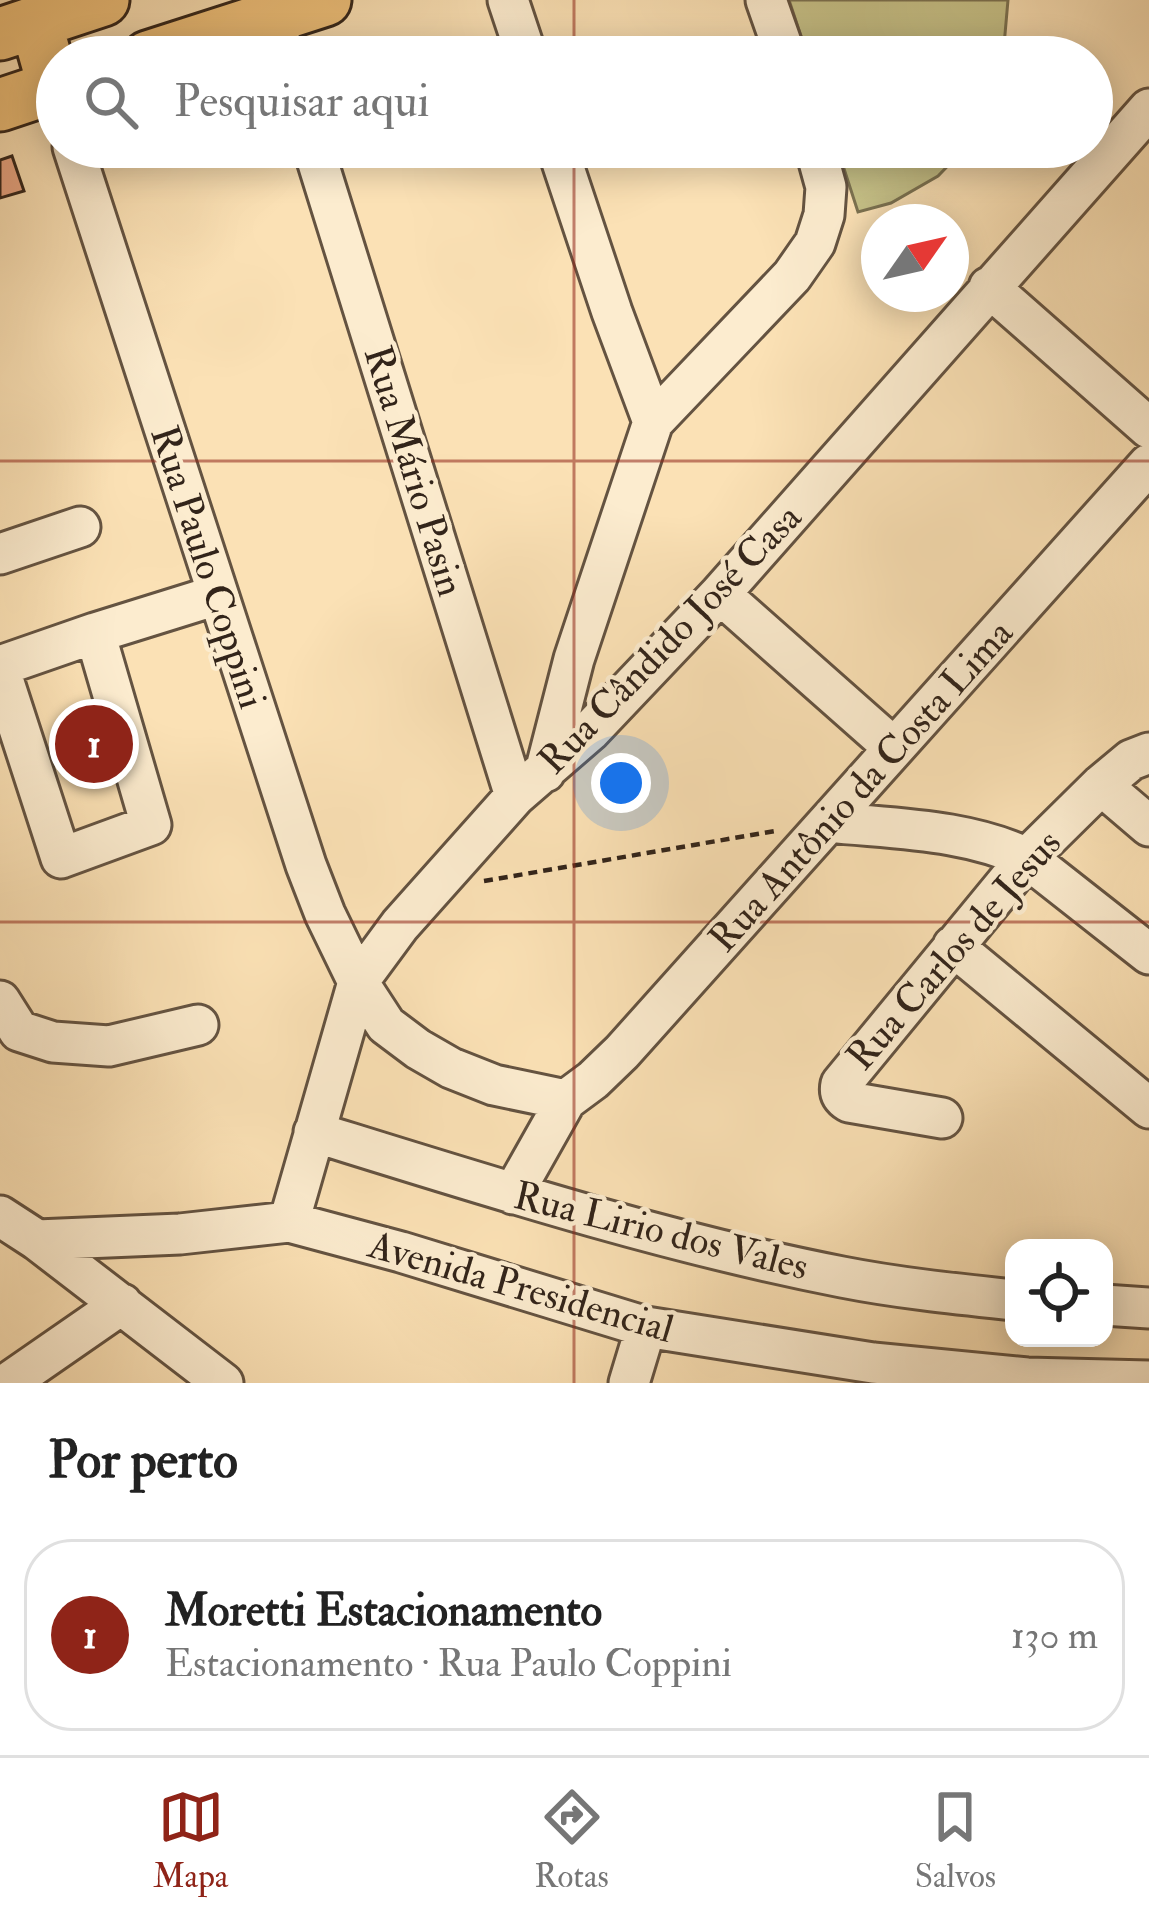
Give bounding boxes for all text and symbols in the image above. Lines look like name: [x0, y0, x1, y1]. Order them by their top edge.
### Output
search box: [36, 36, 1113, 168]
icon: search: [78, 69, 144, 135]
text: Pesquisar aqui: [174, 74, 430, 130]
north arrow: [861, 204, 969, 312]
street label: Rua Mário Pasin: [353, 340, 475, 602]
street label: Rua Paulo Coppini: [139, 419, 277, 715]
street label: Rua Cândido José Casa: [528, 493, 812, 785]
street label: Rua Antônio da Costa Lima: [699, 609, 1024, 963]
pin: 1: [55, 699, 133, 789]
your location: [591, 753, 651, 813]
street label: Rua Carlos de Jesus: [836, 820, 1072, 1080]
street label: Rua Lirio dos Vales: [509, 1171, 813, 1291]
street label: Avenida Presidencial: [362, 1220, 679, 1354]
map controls: [1005, 1239, 1113, 1347]
button: locate: [1005, 1239, 1113, 1347]
text: Por perto: [48, 1429, 238, 1493]
text: Moretti Estacionamento: [165, 1583, 602, 1639]
text: 1: [83, 1611, 97, 1660]
text: 130 m: [1011, 1611, 1098, 1660]
text: Estacionamento · Rua Paulo Coppini: [165, 1639, 732, 1688]
tab: Mapa: [153, 1784, 228, 1897]
tab: Rotas: [534, 1784, 609, 1897]
tab: Salvos: [915, 1784, 996, 1897]

